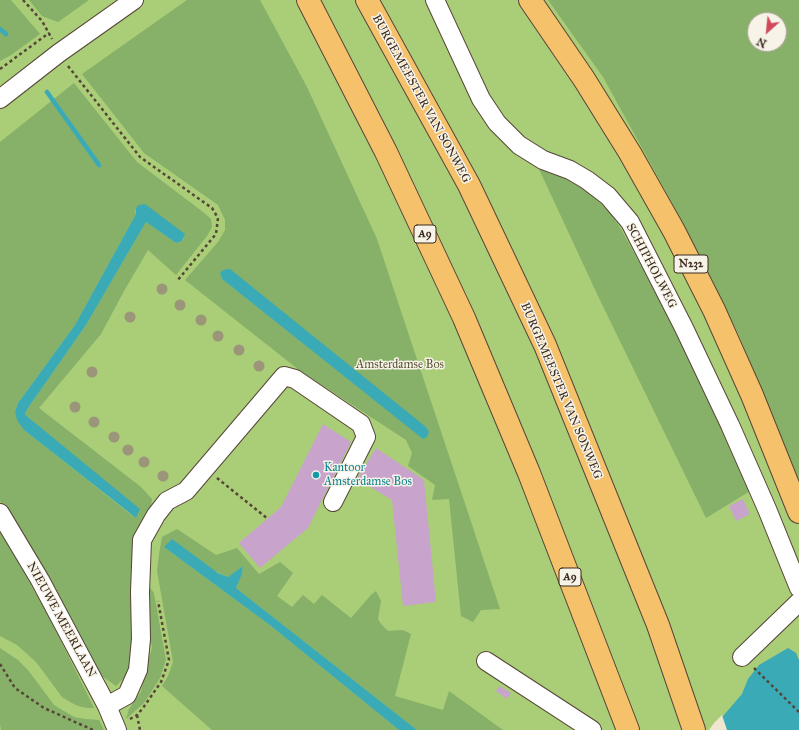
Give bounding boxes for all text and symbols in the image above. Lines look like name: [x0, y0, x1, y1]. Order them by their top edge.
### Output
street label: BURGEMEESTER VAN SONWEG: [369, 12, 473, 186]
north arrow: [747, 12, 787, 52]
text: N: [755, 34, 769, 50]
street label: SCHIPHOLWEG: [623, 221, 679, 311]
road number: A9: [414, 225, 436, 243]
road number: N232: [674, 255, 708, 273]
street label: BURGEMEESTER VAN SONWEG: [517, 301, 605, 481]
park label: Amsterdamse Bos: [356, 358, 444, 372]
place label: Kantoor Amsterdamse Bos: [324, 461, 412, 489]
marker: Kantoor Amsterdamse Bos: [311, 470, 321, 480]
street label: NIEUWE MEERLAAN: [23, 560, 99, 680]
road number: A9: [559, 568, 581, 586]

